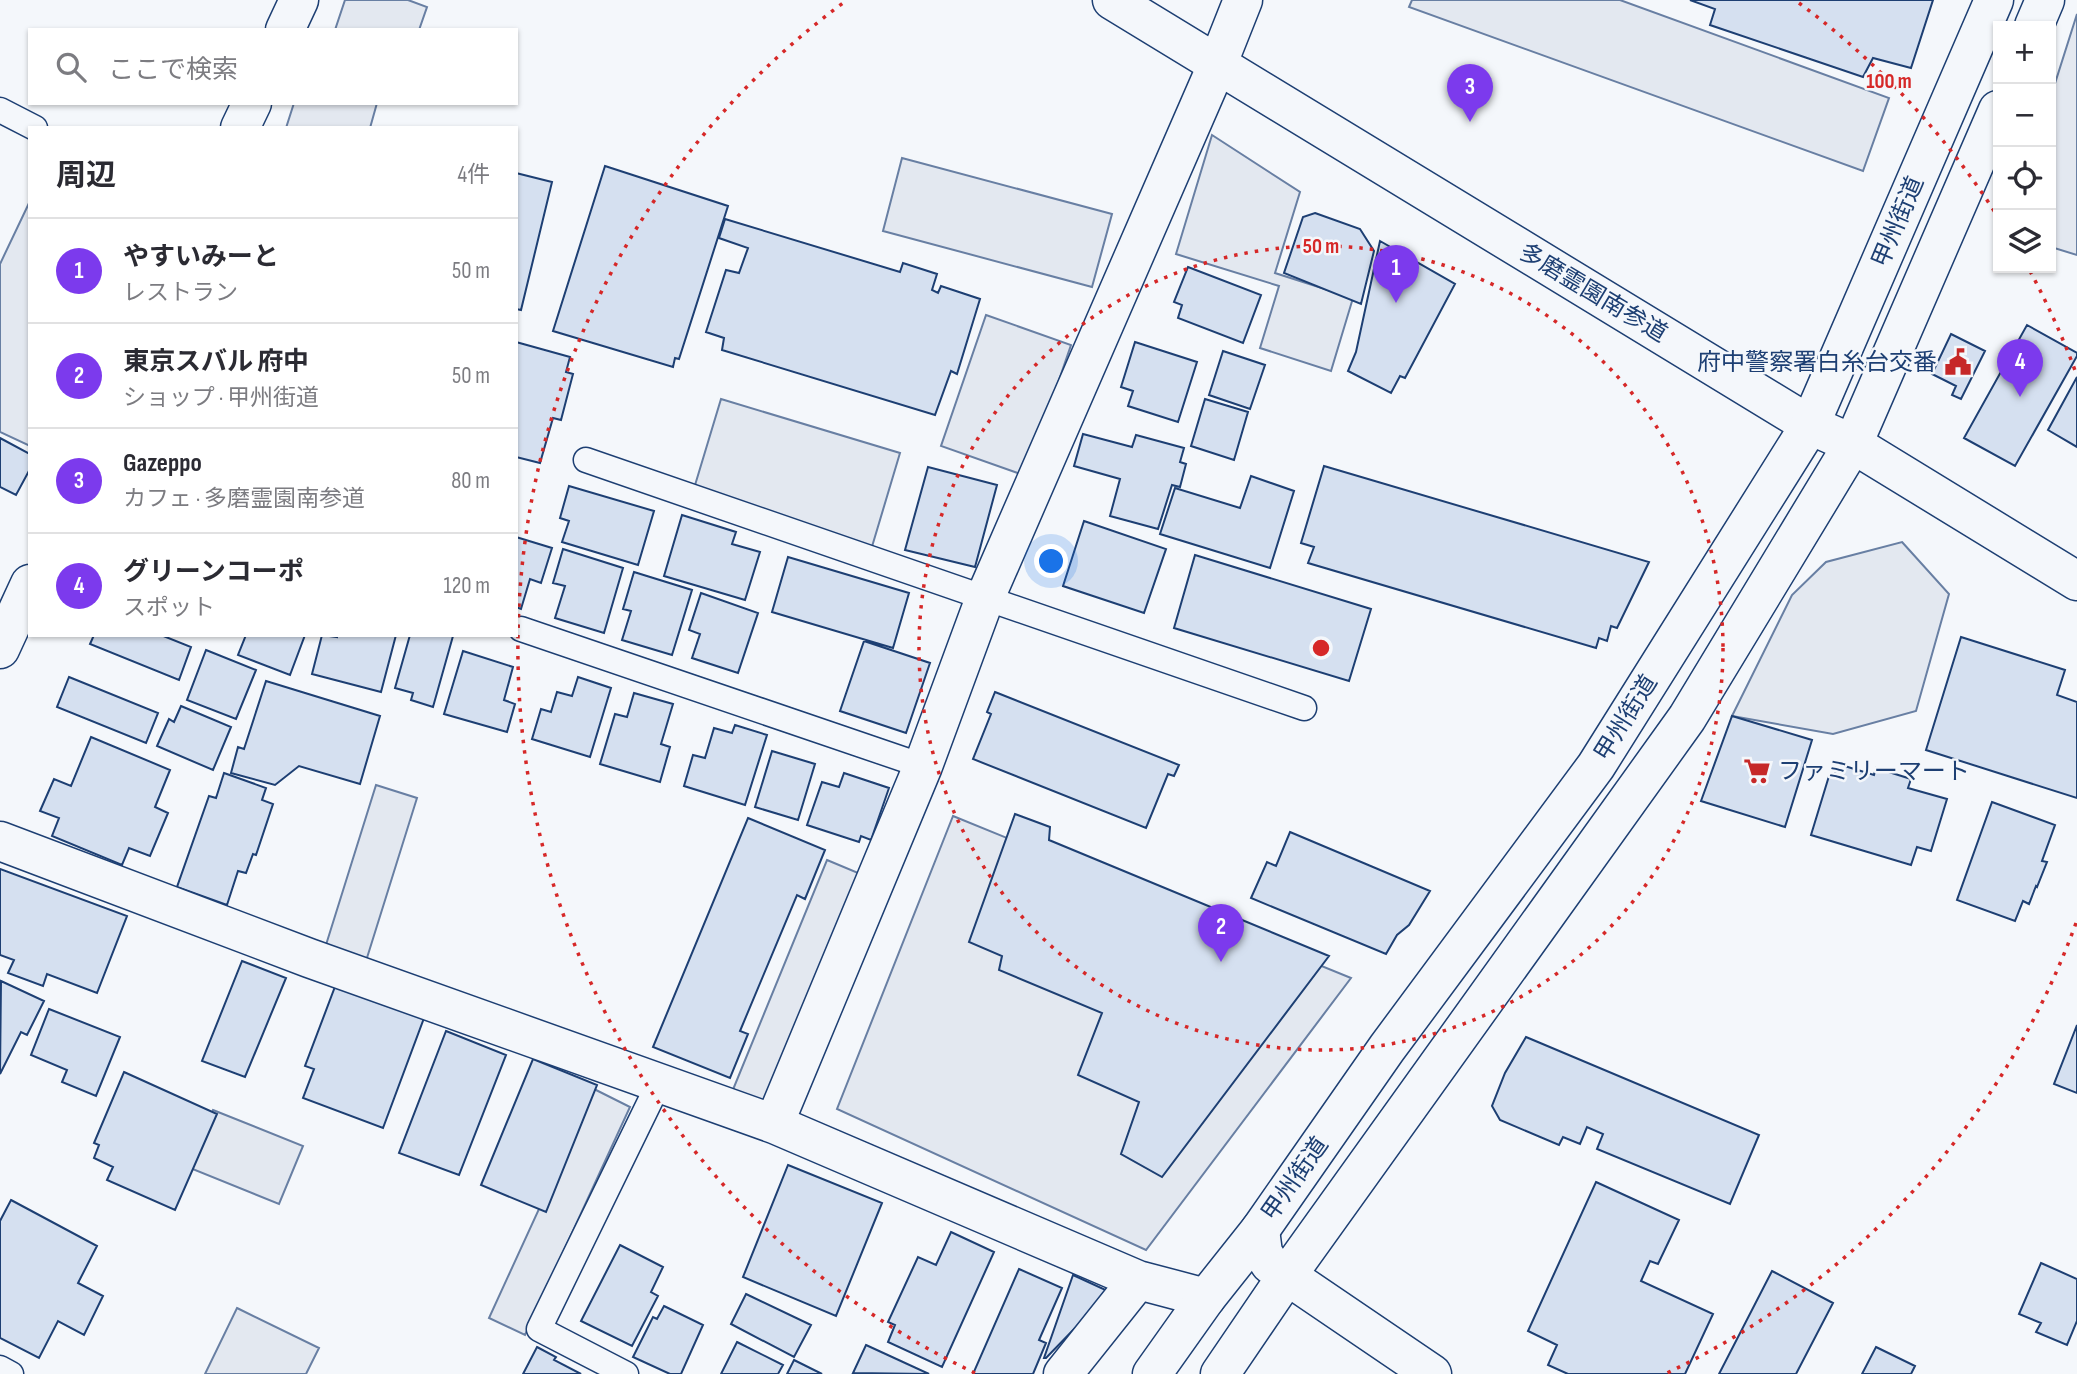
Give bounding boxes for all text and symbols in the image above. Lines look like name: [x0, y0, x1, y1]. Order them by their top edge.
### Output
map controls: [1993, 21, 2056, 273]
button: +: [1993, 21, 2056, 84]
search box: [28, 28, 518, 105]
icon: search: [52, 48, 90, 86]
text: ここで検索: [108, 55, 238, 86]
pin: 3: [1447, 64, 1493, 122]
text: 100 m: [1866, 69, 1912, 94]
button: −: [1993, 84, 2056, 147]
button: locate: [1993, 147, 2056, 210]
text: 周辺: [56, 158, 116, 194]
text: 4件: [457, 161, 490, 189]
street label: 甲州街道: [1866, 172, 1930, 272]
button: layers: [1993, 210, 2056, 273]
text: 50 m: [1303, 234, 1339, 259]
street label: 多磨霊園南参道: [1514, 237, 1672, 349]
text: やすいみーと: [123, 242, 279, 273]
pin: 1: [1373, 245, 1419, 303]
text: 1: [74, 257, 84, 285]
text: 50 m: [452, 257, 490, 285]
text: レストラン: [123, 279, 238, 307]
pin: 4: [1997, 339, 2043, 397]
text: 東京スバル 府中: [123, 347, 309, 378]
public building icon: 府中警察署白糸台交番: [1943, 347, 1973, 377]
place label: 府中警察署白糸台交番: [1697, 348, 1937, 377]
text: 2: [74, 362, 84, 390]
text: 50 m: [452, 362, 490, 390]
text: ショップ · 甲州街道: [123, 384, 319, 412]
text: Gazeppo: [123, 448, 202, 479]
text: 3: [74, 467, 84, 495]
text: 80 m: [451, 467, 490, 495]
text: カフェ · 多磨霊園南参道: [123, 485, 365, 513]
your location: [1034, 544, 1068, 578]
text: グリーンコーポ: [123, 557, 304, 588]
text: 4: [74, 572, 84, 600]
text: 120 m: [444, 572, 490, 600]
text: スポット: [123, 594, 215, 622]
centre of rings: [1309, 636, 1333, 660]
street label: 甲州街道: [1588, 670, 1664, 766]
supermarket icon: ファミリーマート: [1742, 756, 1772, 786]
place label: ファミリーマート: [1778, 757, 1970, 786]
pin: 2: [1198, 904, 1244, 962]
street label: 甲州街道: [1256, 1131, 1334, 1227]

